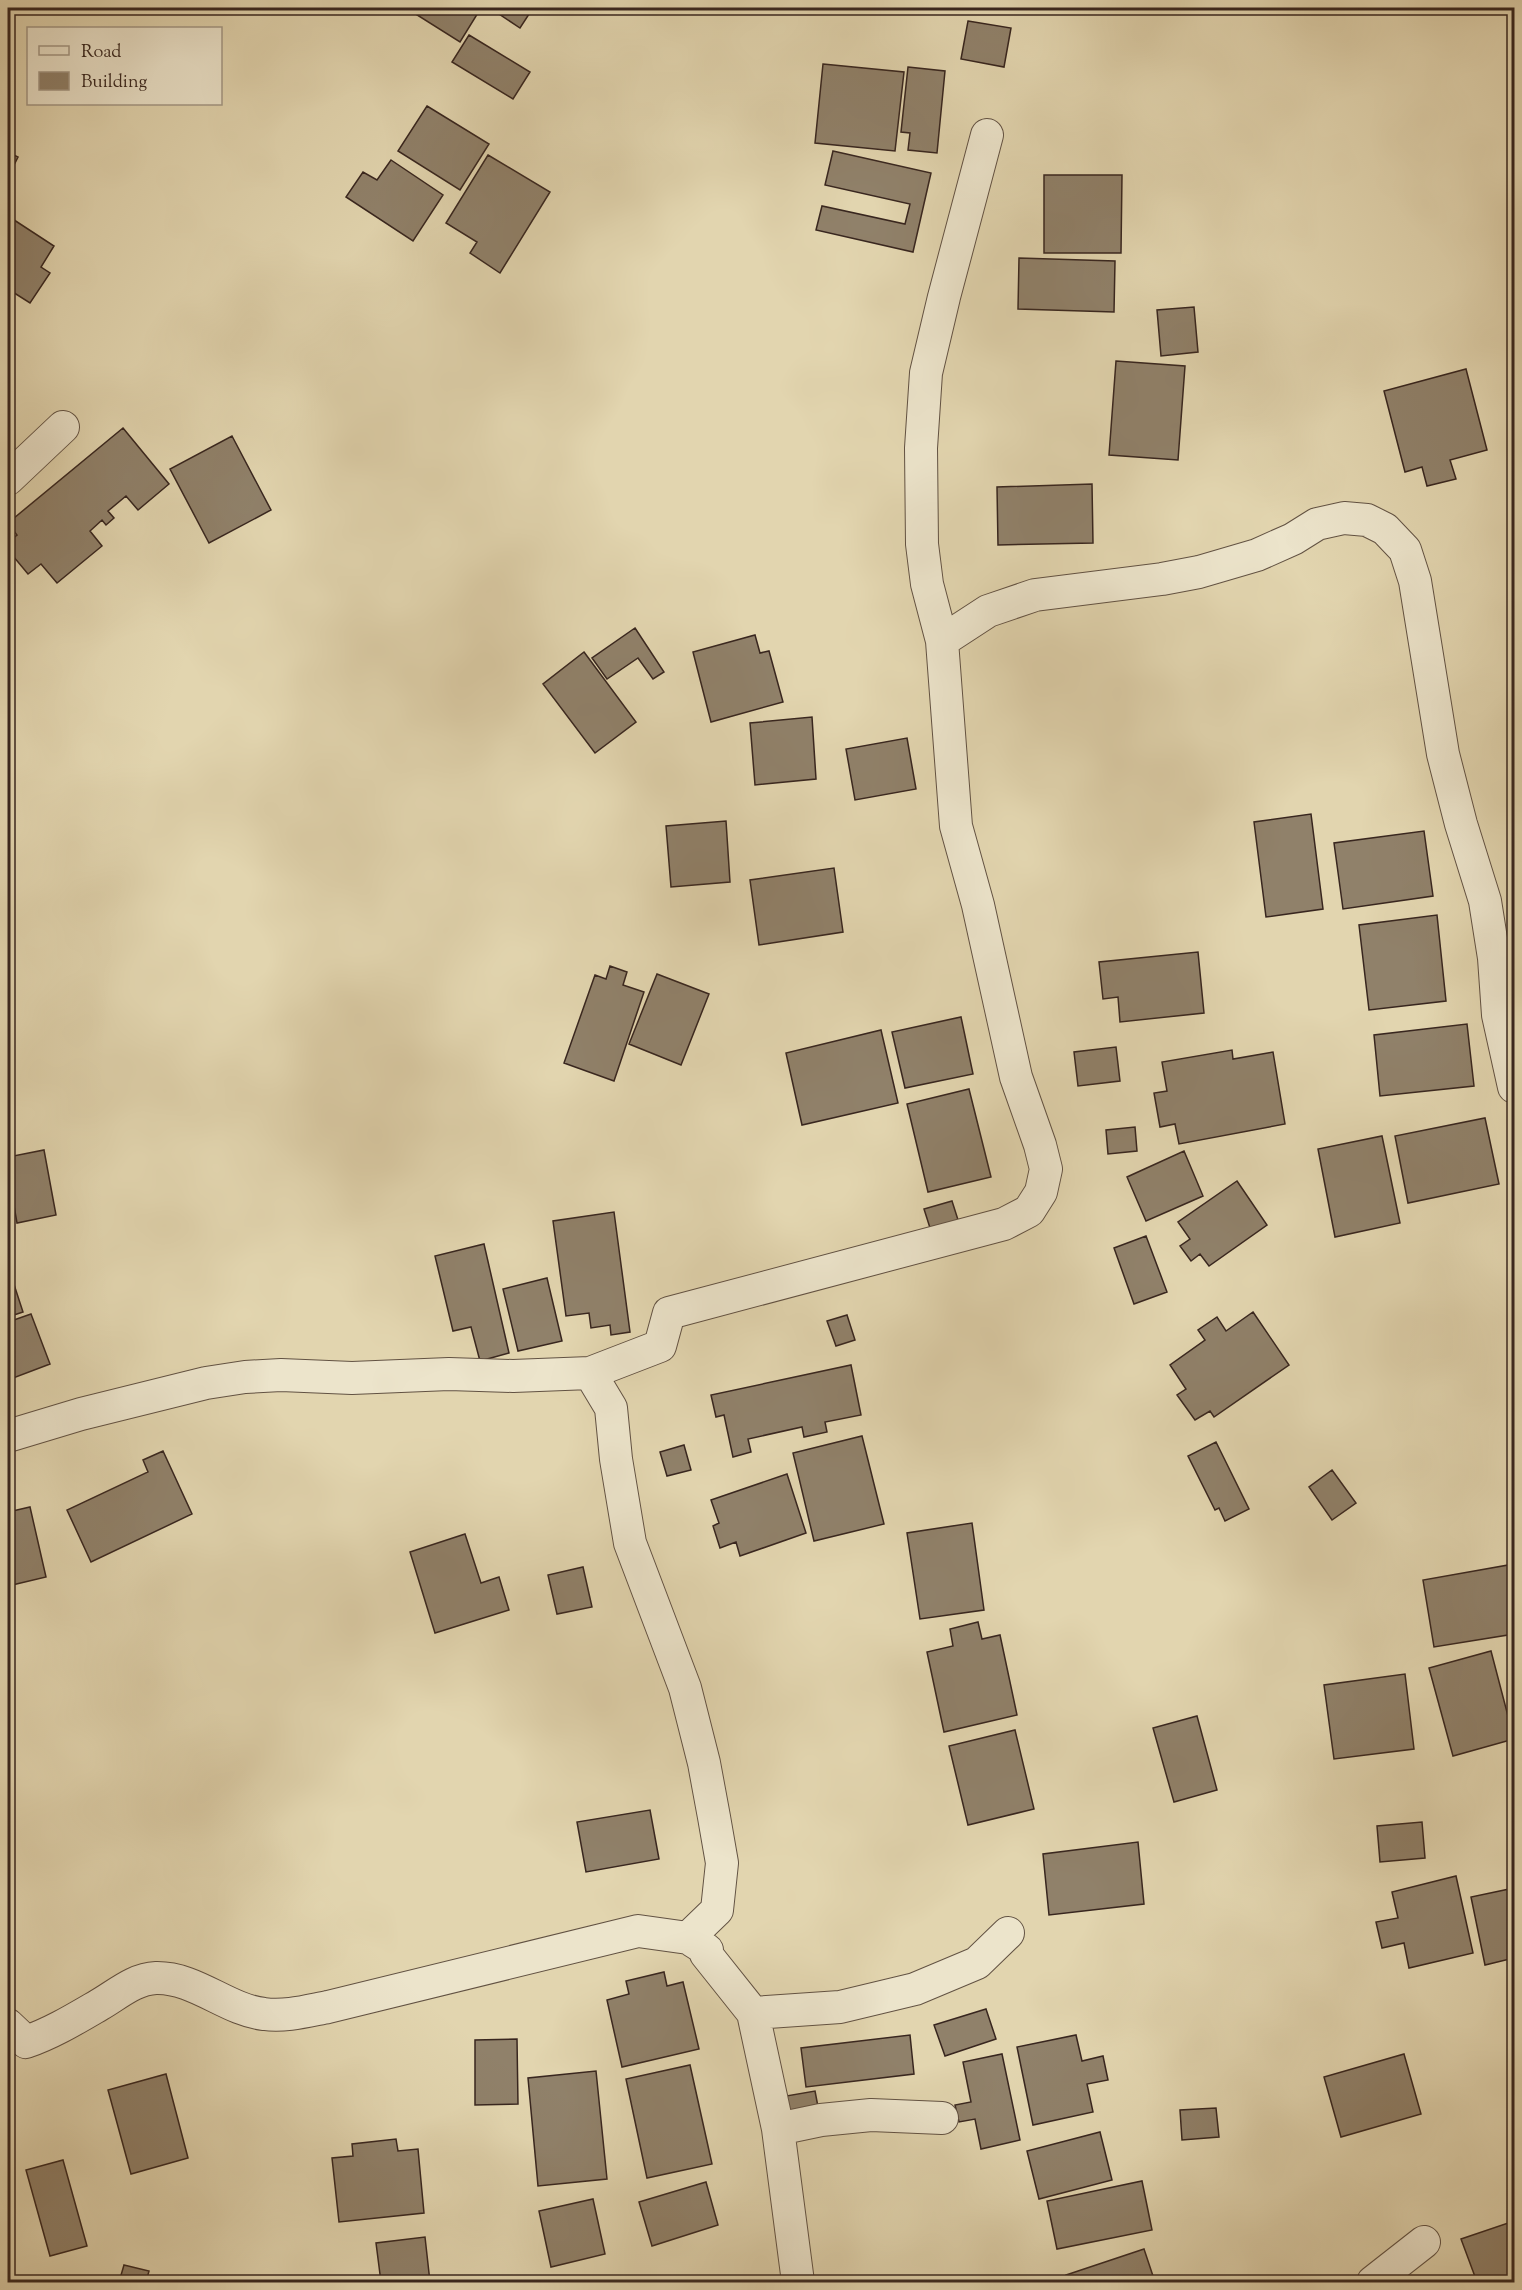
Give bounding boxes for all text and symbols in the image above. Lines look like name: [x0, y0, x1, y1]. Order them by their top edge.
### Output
legend: [27, 27, 222, 105]
text: Road: [81, 40, 121, 66]
text: Building: [81, 70, 147, 96]

